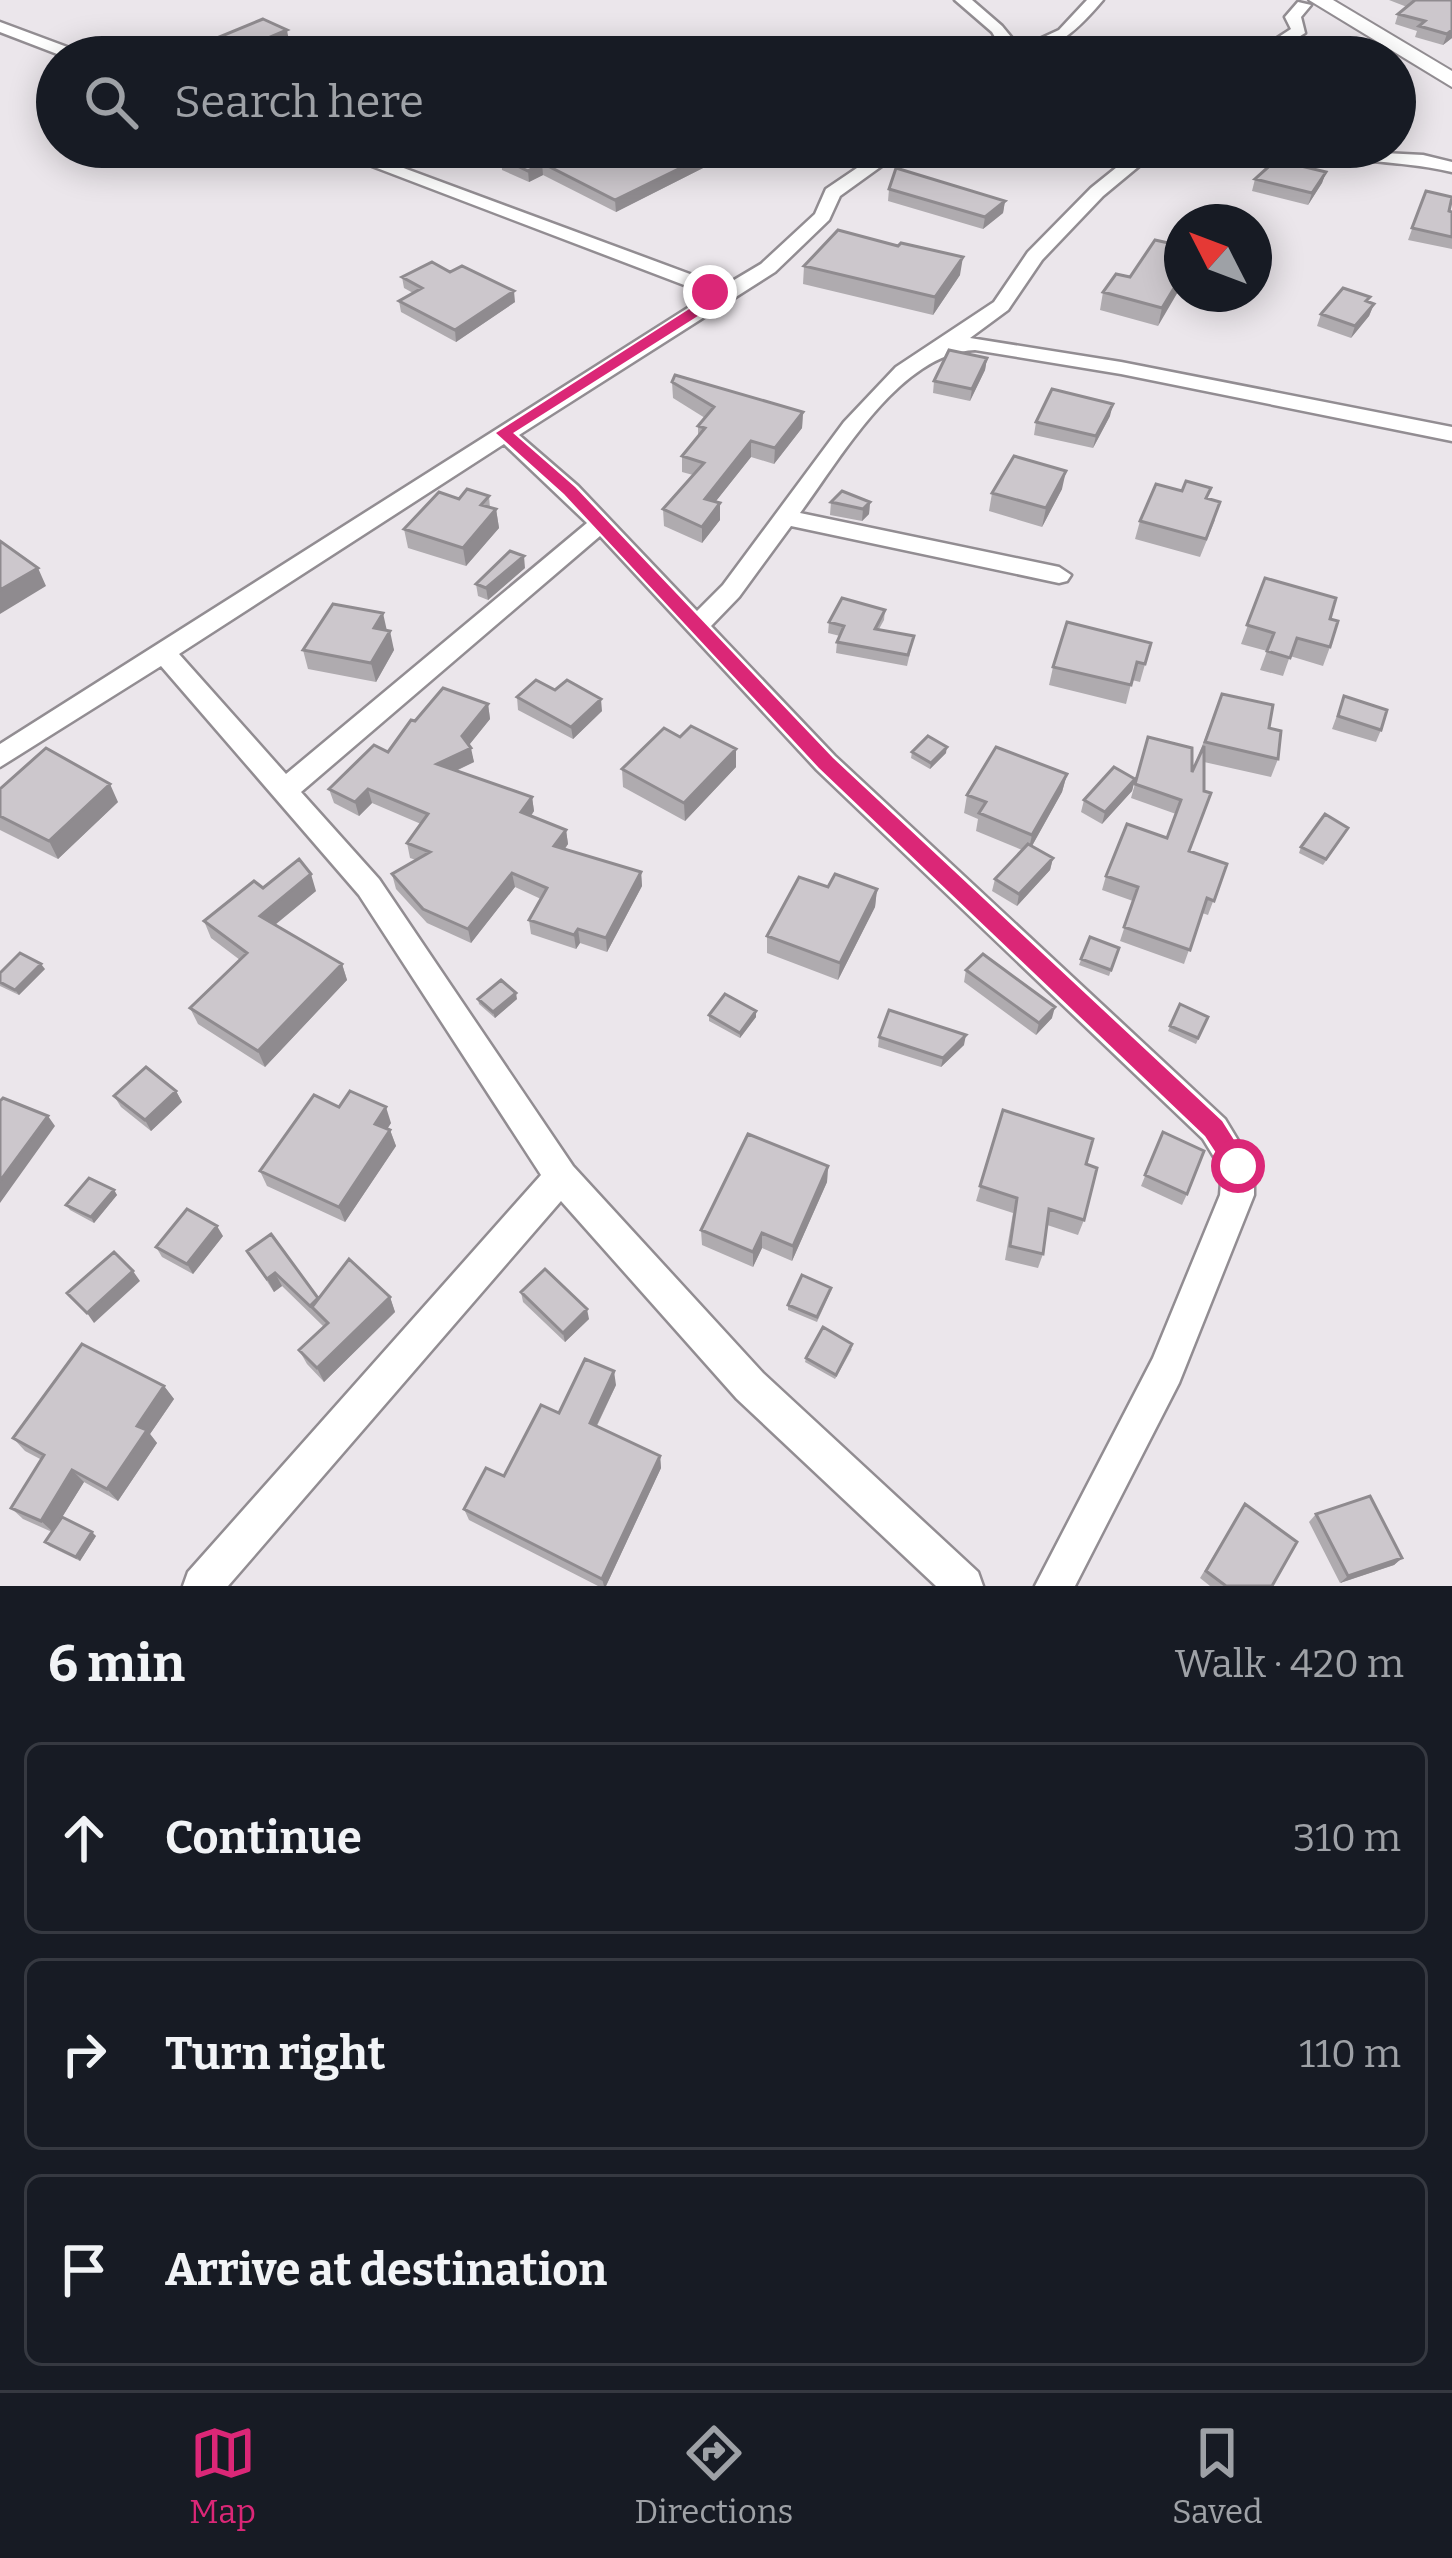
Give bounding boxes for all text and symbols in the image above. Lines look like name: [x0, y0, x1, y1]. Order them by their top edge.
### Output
search box: [36, 36, 1416, 168]
icon: search: [78, 69, 144, 135]
text: Search here: [174, 75, 424, 129]
north arrow: [1164, 204, 1272, 312]
route end: [683, 265, 737, 319]
route start: [1211, 1139, 1265, 1193]
text: 6 min: [48, 1633, 185, 1695]
text: Walk · 420 m: [1175, 1641, 1404, 1687]
icon: ahead: [51, 1805, 117, 1871]
text: Continue: [165, 1811, 362, 1865]
text: 310 m: [1293, 1815, 1401, 1861]
icon: right: [51, 2021, 117, 2087]
text: Turn right: [165, 2027, 385, 2081]
text: 110 m: [1299, 2031, 1401, 2077]
icon: arrive: [51, 2237, 117, 2303]
text: Arrive at destination: [165, 2243, 607, 2297]
tab: Map: [189, 2420, 256, 2532]
tab: Directions: [635, 2420, 793, 2532]
tab: Saved: [1172, 2420, 1263, 2532]

